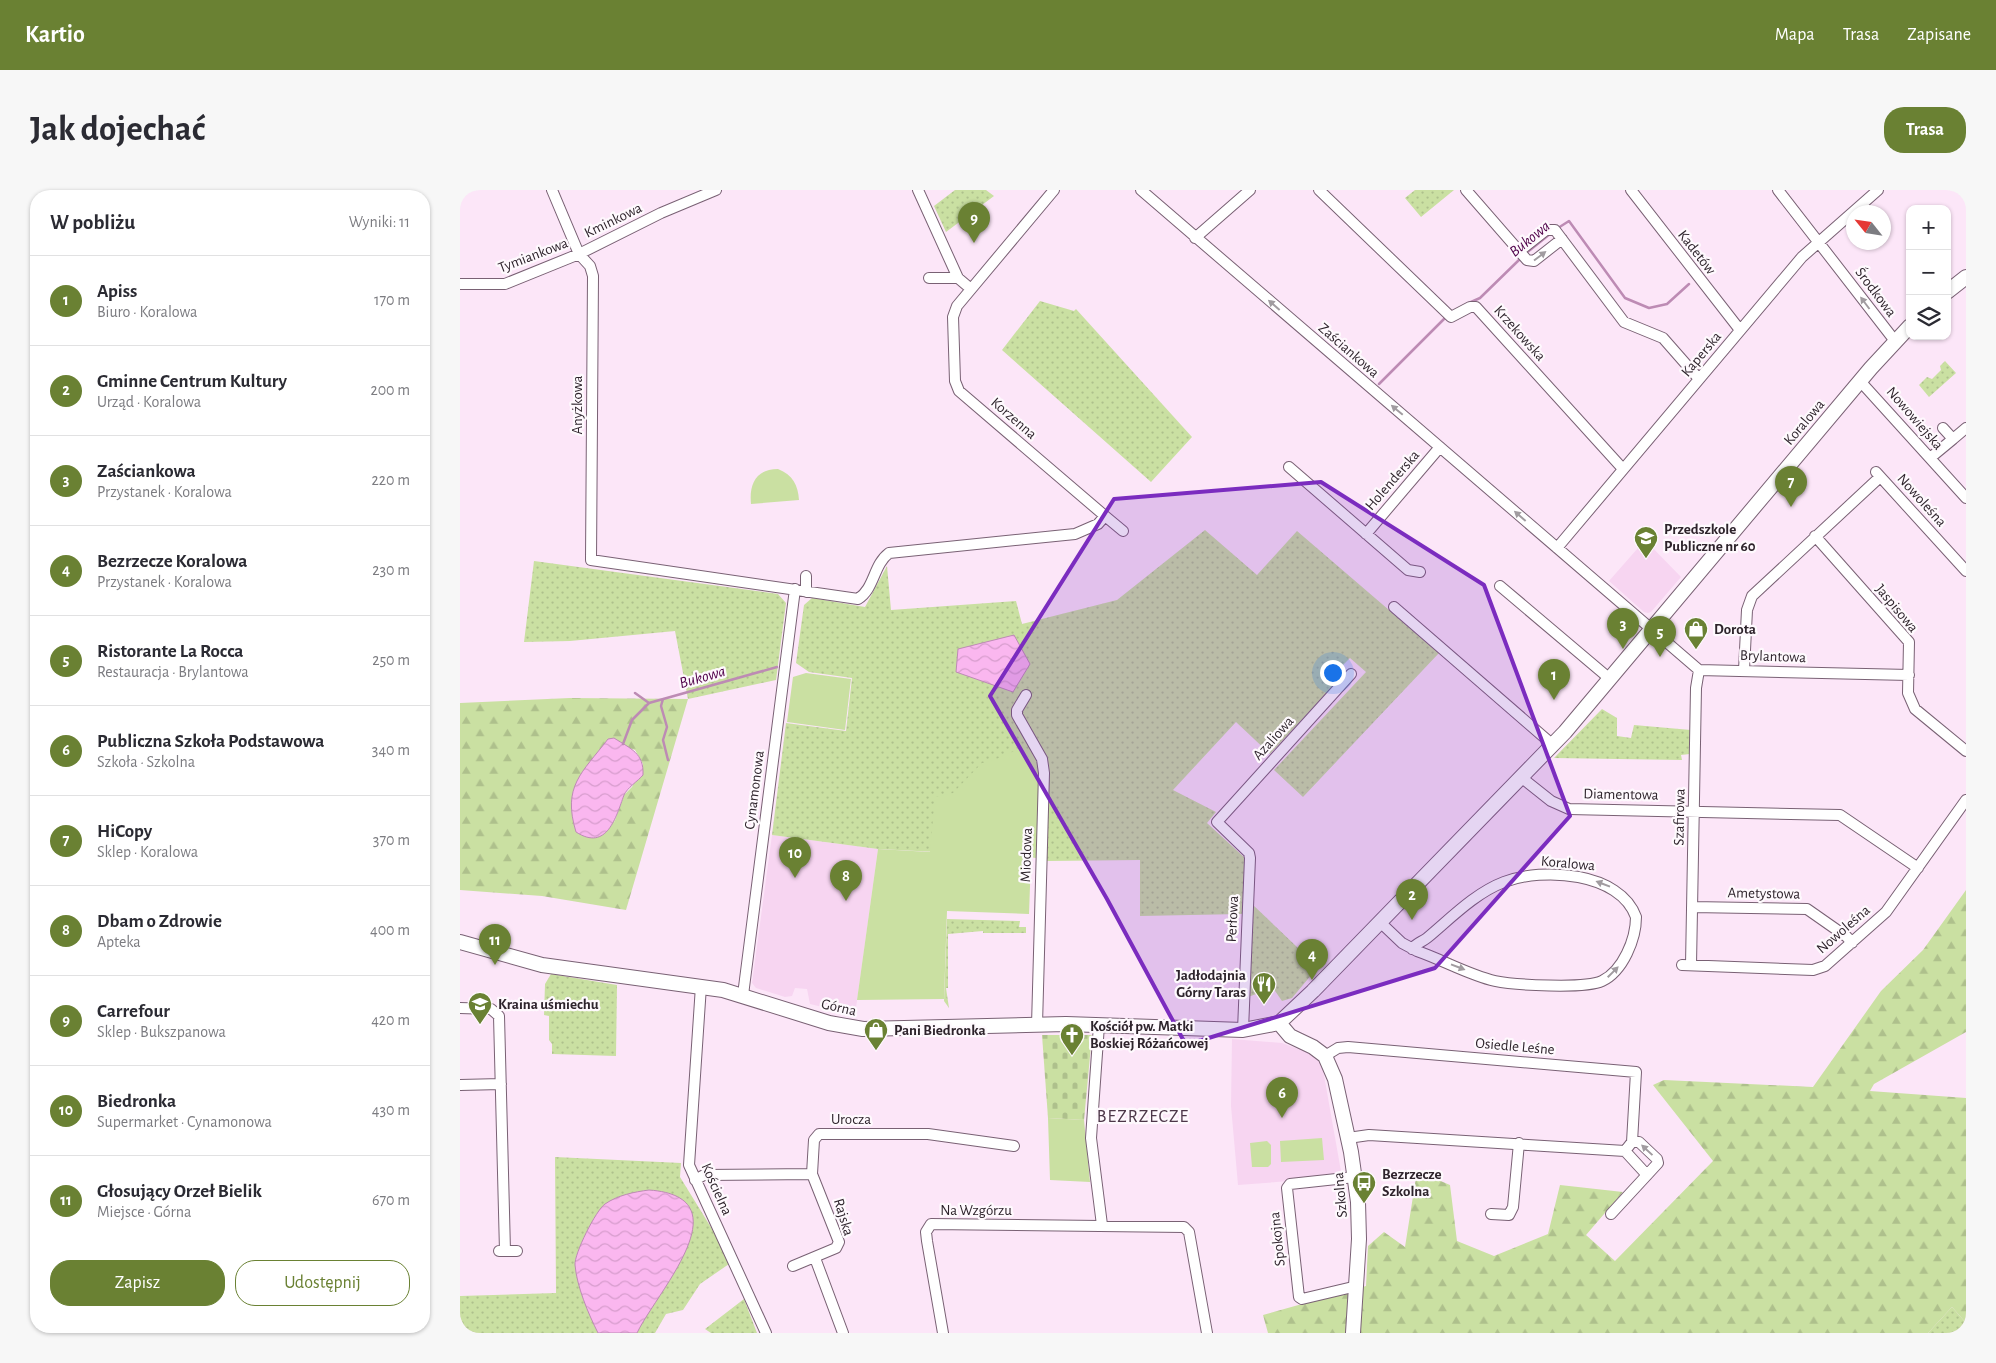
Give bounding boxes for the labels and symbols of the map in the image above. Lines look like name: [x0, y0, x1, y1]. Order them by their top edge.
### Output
street label: Kminkowa: [582, 200, 644, 241]
pin: 9: [958, 202, 990, 243]
north arrow: [1846, 205, 1891, 250]
water label: Bukowa: [1506, 218, 1553, 260]
street label: Kadetów: [1675, 227, 1718, 277]
street label: Tymiankowa: [496, 235, 570, 276]
one-way arrow: [1533, 250, 1546, 261]
street label: Środkowa: [1852, 264, 1901, 320]
one-way arrow: [1859, 297, 1870, 310]
one-way arrow: [1267, 299, 1280, 310]
street label: Krzekowska: [1491, 303, 1548, 364]
street label: Zaściankowa: [1315, 320, 1382, 381]
street label: Kaperska: [1678, 329, 1724, 380]
street label: Anyżkowa: [570, 375, 585, 435]
street label: Nowowiejska: [1883, 384, 1946, 453]
street label: Korzenna: [988, 395, 1039, 442]
street label: Koralowa: [1781, 397, 1828, 448]
one-way arrow: [1390, 405, 1403, 416]
street label: Holenderska: [1362, 447, 1422, 513]
pin: 7: [1775, 466, 1807, 507]
street label: Nowoleśna: [1894, 471, 1949, 530]
one-way arrow: [1515, 510, 1527, 522]
place label: Przedszkole Publiczne nr 60: [1664, 522, 1756, 554]
school or university icon: Przedszkole Publiczne nr 60: [1633, 525, 1659, 559]
street label: Jaspisowa: [1872, 581, 1921, 635]
pin: 3: [1607, 608, 1639, 649]
pin: 5: [1644, 616, 1676, 657]
shop icon: Dorota: [1683, 616, 1709, 650]
place label: Dorota: [1714, 622, 1756, 637]
street label: Brylantowa: [1740, 648, 1806, 665]
pin: 1: [1538, 659, 1570, 700]
your location: [1320, 660, 1346, 686]
water label: Bukowa: [677, 663, 727, 691]
street label: Azaliowa: [1250, 714, 1297, 763]
street label: Cynamonowa: [742, 750, 767, 830]
street label: Diamentowa: [1583, 786, 1659, 803]
street label: Szafirowa: [1672, 788, 1687, 846]
street label: Miodowa: [1018, 827, 1035, 883]
pin: 10: [779, 837, 811, 878]
street label: Koralowa: [1540, 854, 1596, 873]
pin: 8: [830, 860, 862, 901]
pin: 2: [1396, 879, 1428, 920]
one-way arrow: [1595, 880, 1610, 888]
street label: Ametystowa: [1728, 885, 1801, 902]
street label: Perłowa: [1224, 895, 1241, 943]
street label: Nowoleśna: [1814, 902, 1873, 956]
pin: 11: [479, 924, 511, 965]
pin: 4: [1296, 939, 1328, 980]
one-way arrow: [1450, 963, 1465, 971]
one-way arrow: [1607, 966, 1619, 978]
place label: Jadłodajnia Górny Taras: [1176, 968, 1246, 1000]
restaurant icon: Jadłodajnia Górny Taras: [1251, 971, 1277, 1005]
school or university icon: Kraina uśmiechu: [467, 991, 493, 1025]
street label: Górna: [820, 996, 858, 1019]
place label: Kraina uśmiechu: [498, 997, 599, 1012]
shop icon: Pani Biedronka: [863, 1017, 889, 1051]
place label: Kościół pw. Matki Boskiej Różańcowej: [1090, 1019, 1208, 1051]
church icon: Kościół pw. Matki Boskiej Różańcowej: [1059, 1022, 1085, 1056]
place label: Pani Biedronka: [894, 1023, 986, 1038]
street label: Osiedle Leśne: [1475, 1036, 1555, 1057]
pin: 6: [1266, 1077, 1298, 1118]
district label: BEZRZECZE: [1097, 1108, 1189, 1126]
street label: Urocza: [831, 1112, 871, 1127]
one-way arrow: [1642, 1144, 1654, 1156]
street label: Kościelna: [698, 1161, 735, 1218]
place label: Bezrzecze Szkolna: [1382, 1167, 1442, 1199]
bus stop icon: Bezrzecze Szkolna: [1351, 1170, 1377, 1204]
street label: Szkolna: [1331, 1172, 1350, 1218]
street label: Rajska: [831, 1197, 856, 1238]
street label: Na Wzgórzu: [940, 1203, 1012, 1218]
street label: Spokojna: [1267, 1211, 1288, 1267]

